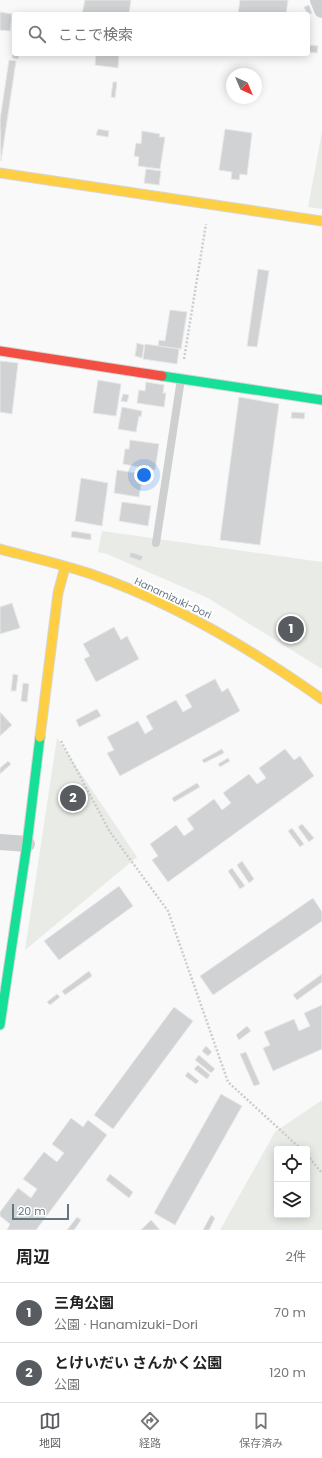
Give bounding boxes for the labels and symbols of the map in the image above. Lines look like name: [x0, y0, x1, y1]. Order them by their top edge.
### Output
north arrow: [226, 68, 262, 104]
your location: [134, 465, 154, 485]
street label: Hanamizuki-Dori: [132, 574, 214, 622]
pin: 1: [278, 614, 304, 644]
pin: 2: [60, 783, 86, 813]
scale bar: [12, 1202, 69, 1221]

